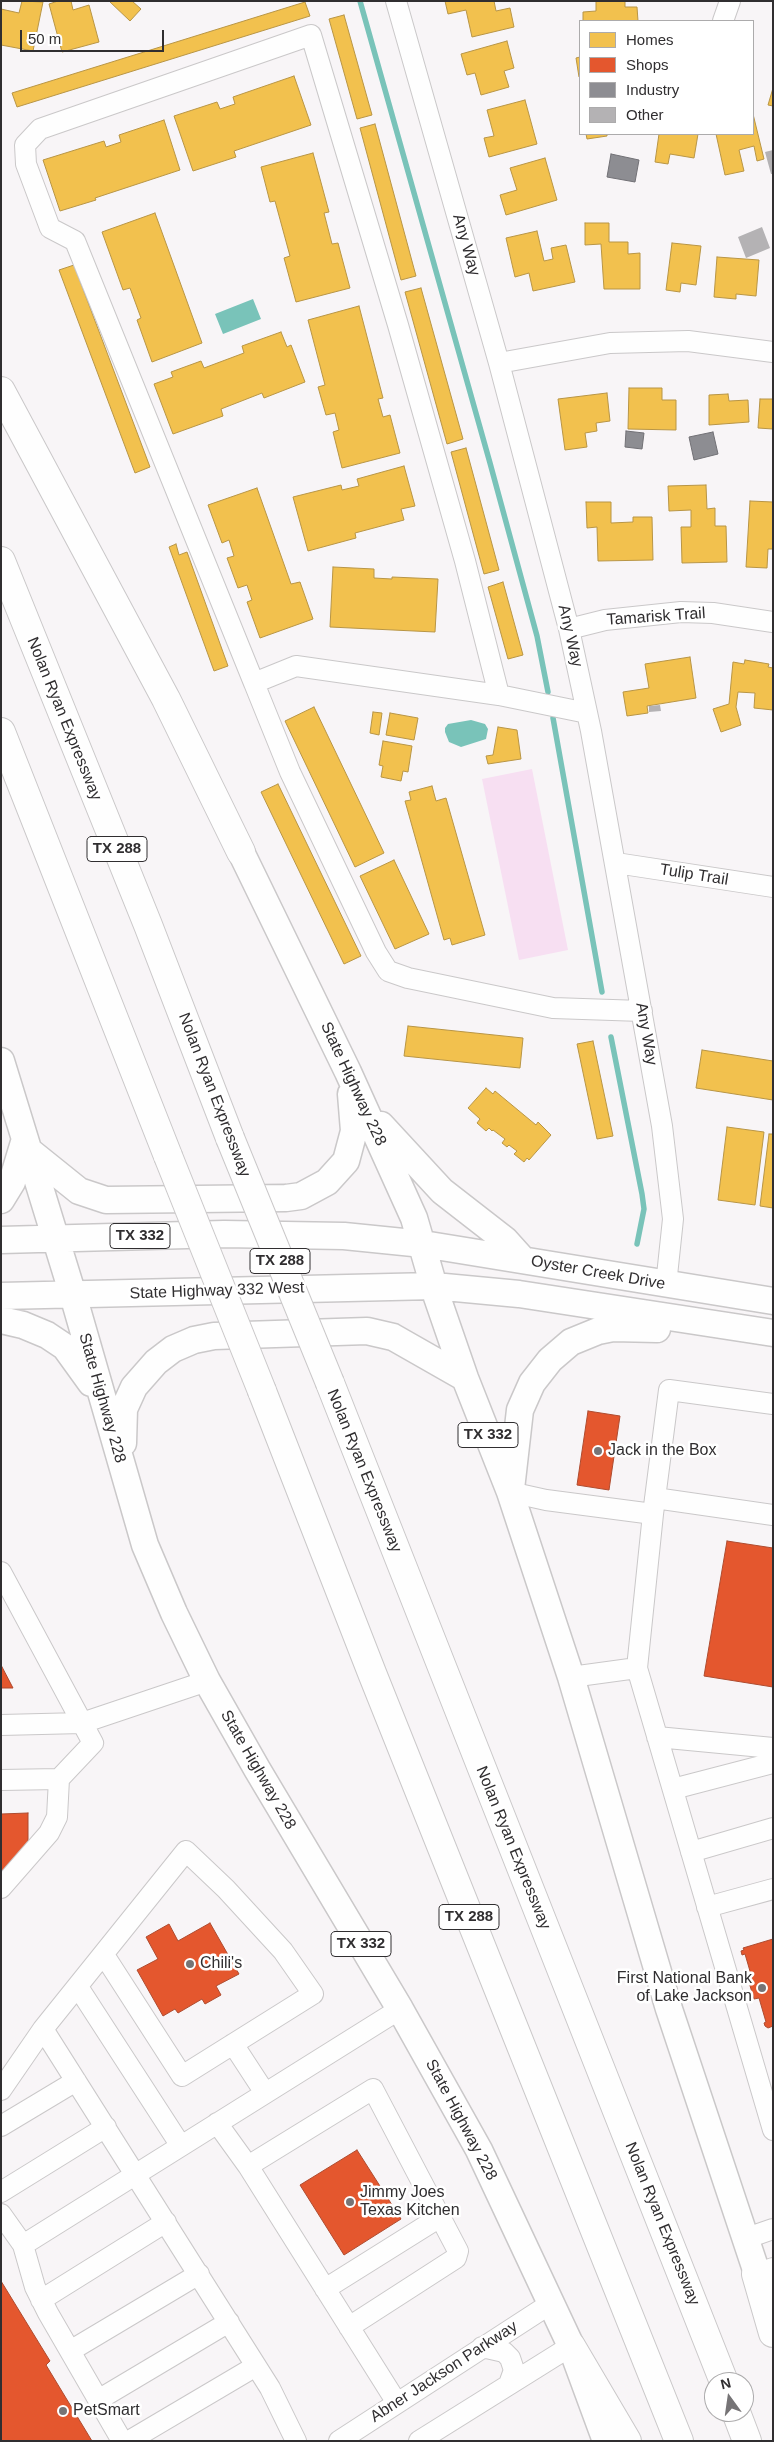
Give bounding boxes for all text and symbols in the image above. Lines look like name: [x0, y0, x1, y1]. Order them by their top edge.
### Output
scale bar: [22, 20, 166, 52]
legend: [579, 20, 754, 135]
text: 50 m: [28, 30, 61, 47]
text: Homes: [626, 31, 674, 48]
text: Shops: [626, 56, 669, 73]
text: Industry: [626, 81, 679, 98]
text: Other: [626, 106, 664, 123]
street label: Any Way: [448, 212, 484, 278]
street label: Any Way: [554, 603, 586, 669]
street label: Tamarisk Trail: [606, 604, 706, 630]
street label: Nolan Ryan Expressway: [22, 635, 106, 803]
road number: TX 288: [87, 836, 147, 862]
street label: Tulip Trail: [658, 860, 730, 890]
street label: Any Way: [631, 1001, 661, 1067]
street label: Nolan Ryan Expressway: [174, 1010, 254, 1180]
street label: State Highway 228: [316, 1019, 390, 1149]
road number: TX 332: [110, 1224, 170, 1248]
road number: TX 288: [250, 1248, 310, 1274]
street label: Oyster Creek Drive: [529, 1252, 667, 1294]
street label: State Highway 332 West: [129, 1278, 305, 1304]
street label: State Highway 228: [74, 1331, 130, 1465]
street label: Nolan Ryan Expressway: [322, 1387, 406, 1555]
road number: TX 332: [458, 1422, 518, 1448]
place label: Jack in the Box: [608, 1441, 716, 1461]
marker: Jack in the Box: [592, 1445, 604, 1457]
street label: State Highway 228: [216, 1707, 300, 1833]
street label: Nolan Ryan Expressway: [471, 1764, 555, 1932]
road number: TX 288: [439, 1904, 499, 1930]
road number: TX 332: [331, 1932, 391, 1956]
place label: Chili's: [200, 1954, 242, 1974]
marker: Chili's: [184, 1958, 196, 1970]
place label: First National Bank of Lake Jackson: [617, 1969, 752, 2007]
marker: First National Bank of Lake Jackson: [756, 1982, 768, 1994]
street label: State Highway 228: [421, 2056, 501, 2184]
street label: Nolan Ryan Expressway: [620, 2140, 704, 2308]
place label: Jimmy Joes Texas Kitchen: [360, 2183, 460, 2221]
marker: Jimmy Joes Texas Kitchen: [344, 2196, 356, 2208]
street label: Abner Jackson Parkway: [367, 2317, 521, 2427]
north arrow: [704, 2372, 754, 2422]
text: N: [719, 2374, 732, 2392]
place label: PetSmart: [73, 2401, 140, 2421]
marker: PetSmart: [57, 2405, 69, 2417]

